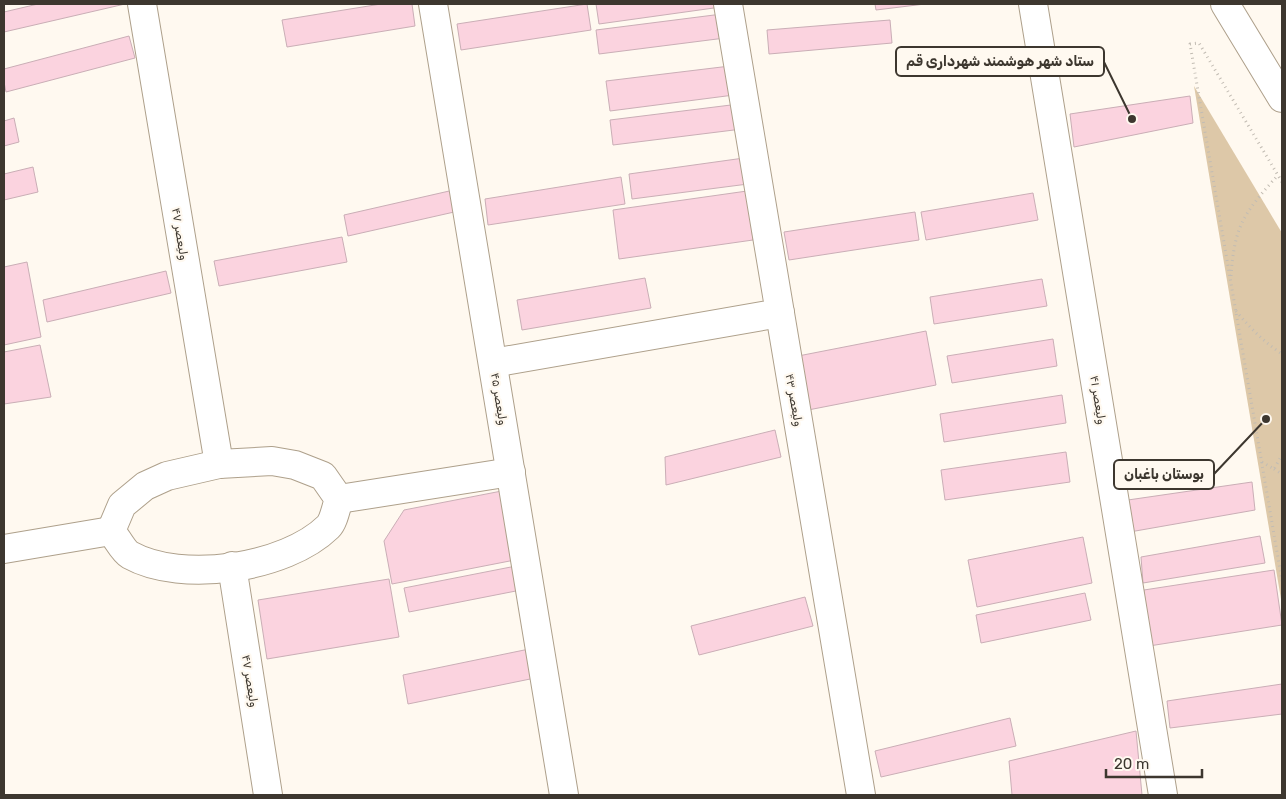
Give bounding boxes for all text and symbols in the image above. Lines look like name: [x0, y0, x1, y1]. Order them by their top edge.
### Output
callout: ستاد شهر هوشمند شهرداری قم: [896, 47, 1104, 76]
text: ستاد شهر هوشمند شهرداری قم: [906, 53, 1094, 70]
street label: ولیعصر ۴۷: [168, 207, 191, 262]
street label: ولیعصر ۴۵: [487, 372, 510, 427]
street label: ولیعصر ۴۳: [781, 373, 806, 428]
street label: ولیعصر ۴۱: [1086, 375, 1109, 426]
callout: بوستان باغبان: [1114, 460, 1214, 489]
text: بوستان باغبان: [1124, 466, 1204, 483]
street label: ولیعصر ۴۷: [238, 654, 261, 709]
scale bar: [1106, 746, 1202, 778]
text: 20 m: [1114, 755, 1149, 773]

